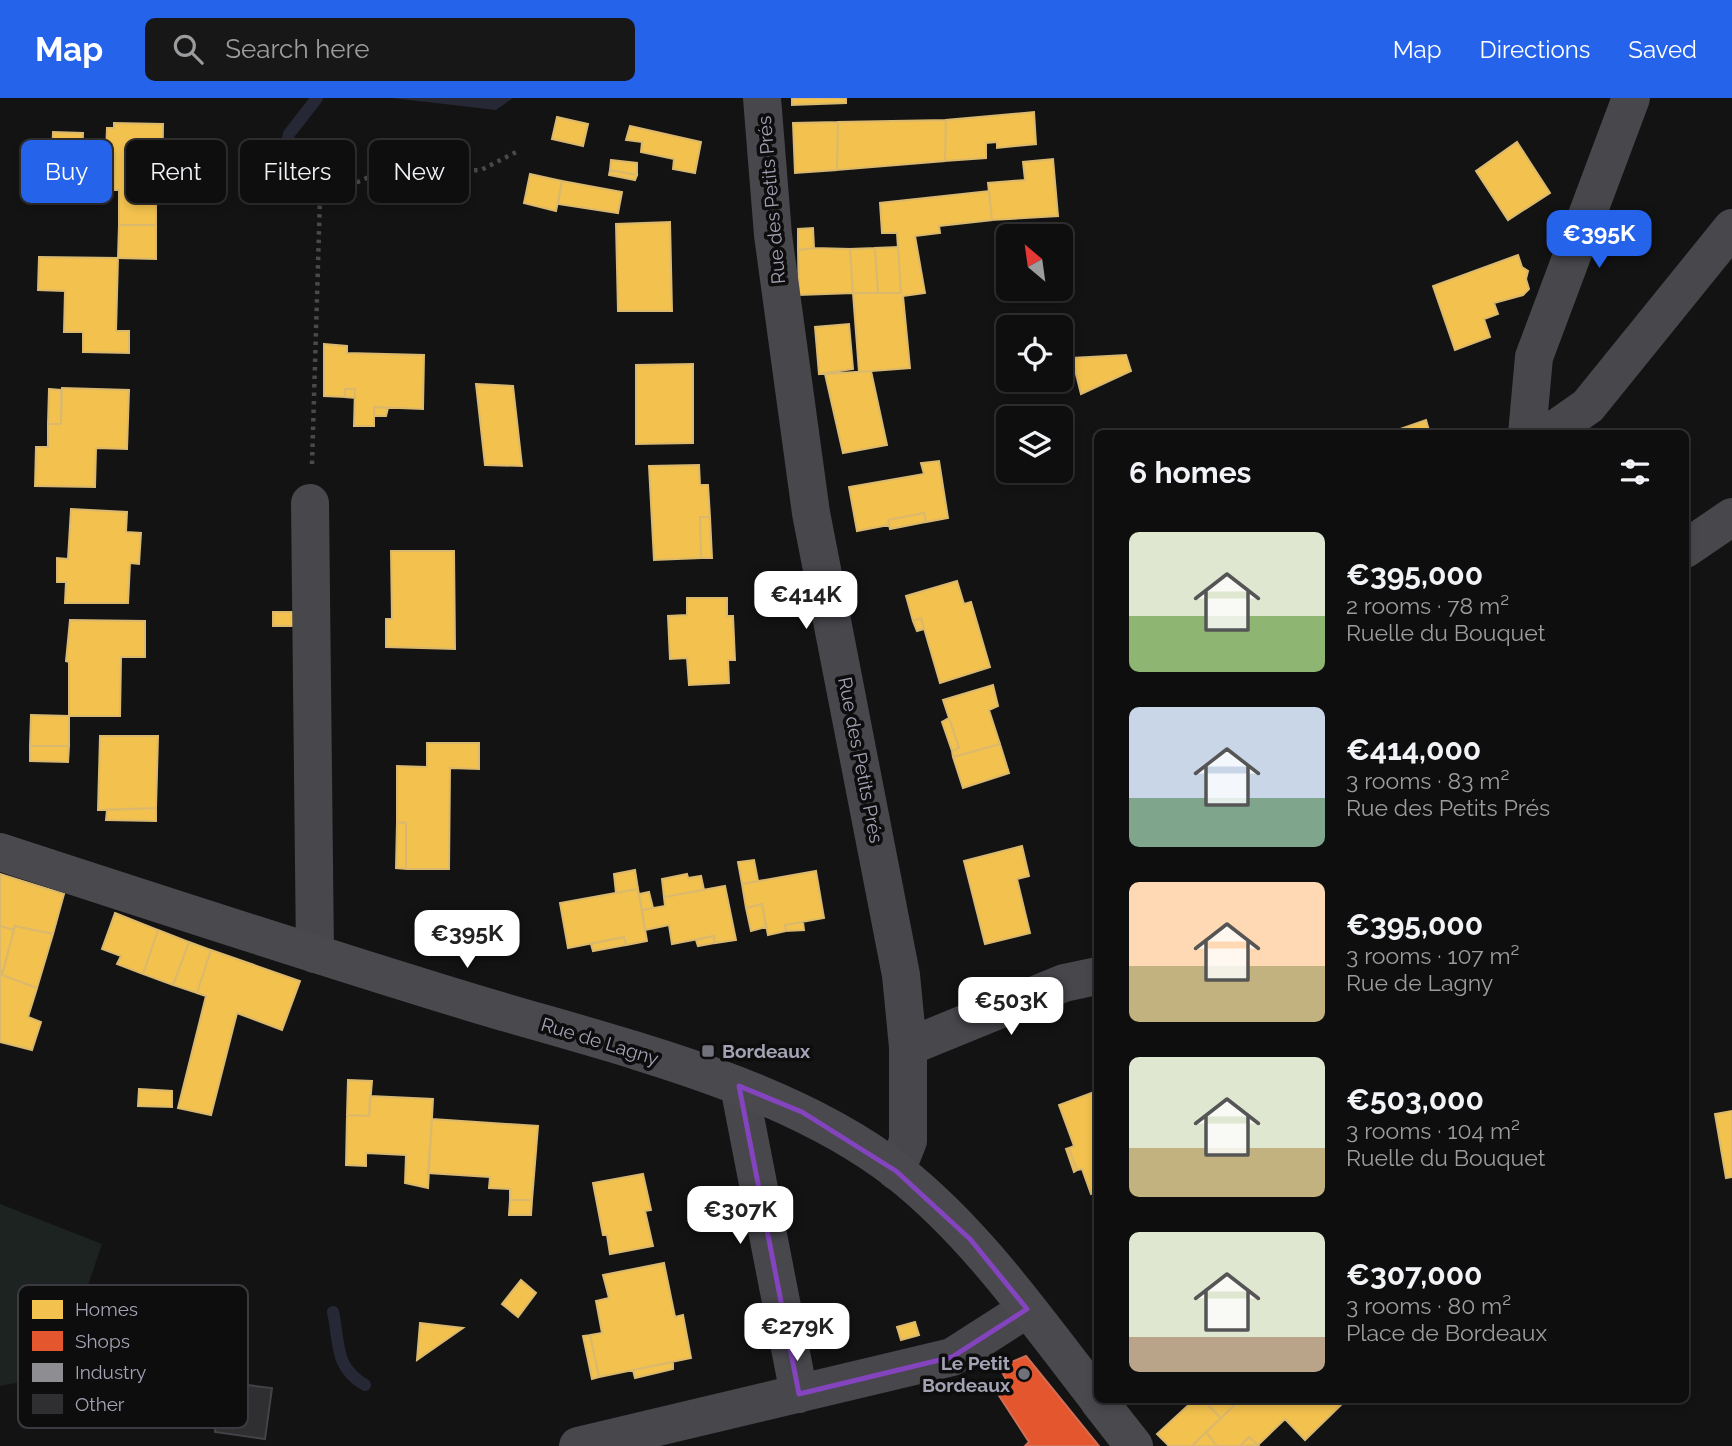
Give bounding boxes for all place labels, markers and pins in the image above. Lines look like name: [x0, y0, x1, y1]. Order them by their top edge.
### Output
pin: €395K: [1550, 211, 1648, 270]
pin: €414K: [757, 572, 855, 631]
pin: €395K: [418, 910, 516, 970]
pin: €503K: [962, 978, 1060, 1037]
place label: Bordeaux: [722, 1040, 811, 1062]
marker: Bordeaux: [700, 1043, 716, 1059]
pin: €307K: [691, 1186, 789, 1246]
pin: €279K: [748, 1304, 846, 1363]
place label: Le Petit Bordeaux: [922, 1352, 1011, 1396]
marker: Le Petit Bordeaux: [1016, 1366, 1032, 1382]

